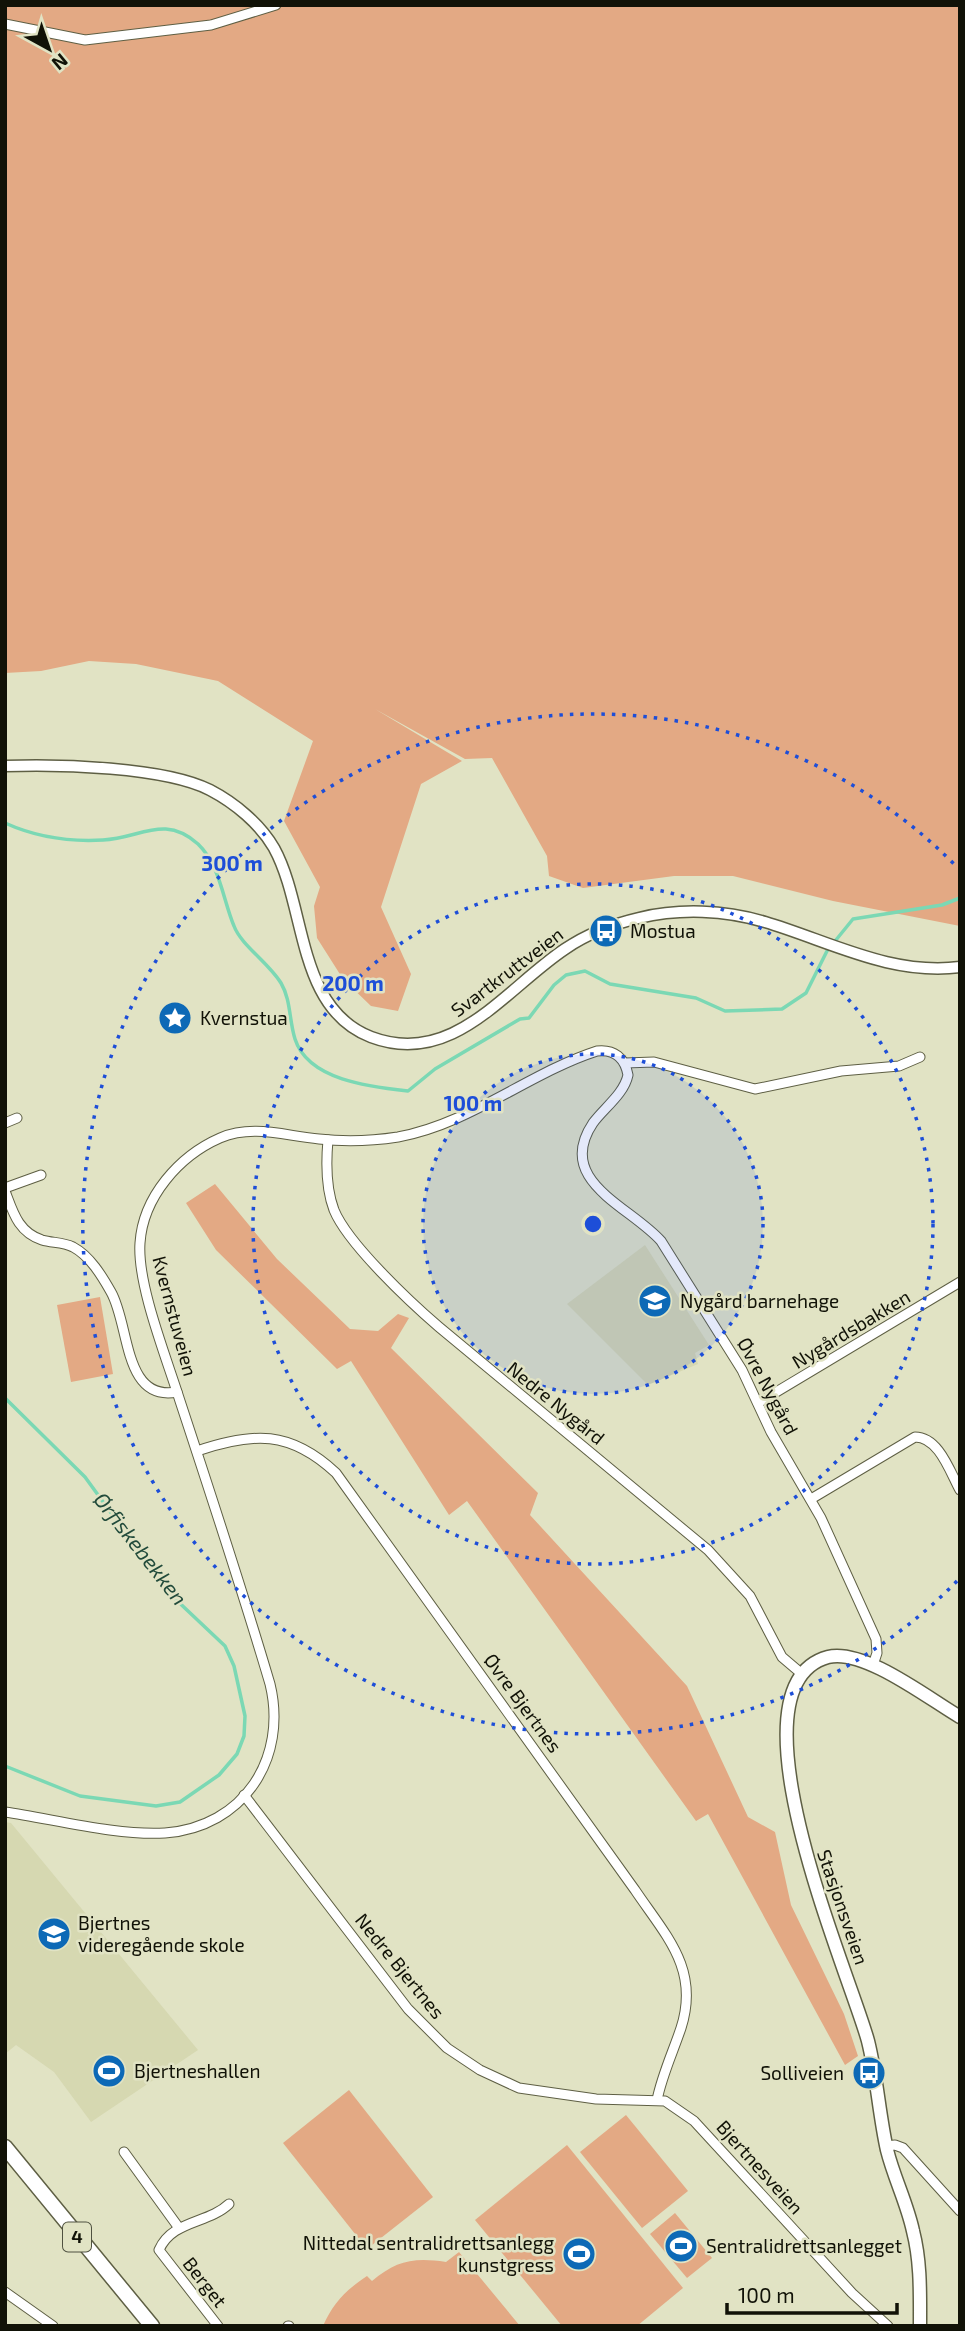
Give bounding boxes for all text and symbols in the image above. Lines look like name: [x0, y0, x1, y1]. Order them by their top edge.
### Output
north arrow: [14, 14, 84, 84]
text: N: [48, 49, 73, 76]
text: 300 m: [201, 850, 263, 875]
bus stop icon: Mostua: [587, 912, 625, 950]
place label: Mostua: [630, 919, 696, 942]
street label: Svartkruttveien: [446, 922, 567, 1021]
text: 200 m: [322, 970, 384, 995]
place icon: Kvernstua: [156, 999, 194, 1037]
place label: Kvernstua: [200, 1006, 288, 1029]
text: 100 m: [444, 1090, 502, 1115]
centre of rings: [581, 1212, 605, 1236]
street label: Kvernstuveien: [148, 1253, 203, 1378]
school or university icon: Nygård barnehage: [636, 1282, 674, 1320]
street label: Nygårdsbakken: [787, 1284, 914, 1373]
place label: Nygård barnehage: [680, 1289, 839, 1312]
street label: Øvre Nygård: [733, 1333, 804, 1438]
street label: Nedre Nygård: [503, 1356, 610, 1449]
water label: Ørfiskebekken: [89, 1487, 193, 1609]
street label: Øvre Bjertnes: [480, 1649, 567, 1757]
street label: Stasjonsveien: [813, 1846, 874, 1967]
street label: Nedre Bjertnes: [351, 1908, 450, 2023]
place label: Bjertnes videregående skole: [78, 1911, 245, 1956]
school or university icon: Bjertnes videregående skole: [35, 1915, 73, 1953]
sports icon: Bjertneshallen: [90, 2052, 128, 2090]
bus stop icon: Solliveien: [850, 2054, 888, 2092]
place label: Bjertneshallen: [134, 2059, 260, 2082]
place label: Solliveien: [760, 2061, 844, 2084]
street label: Bjertnesveien: [712, 2115, 809, 2218]
road number: 4: [63, 2222, 91, 2252]
sports icon: Sentralidrettsanlegget: [662, 2227, 700, 2265]
place label: Nittedal sentralidrettsanlegg kunstgress: [303, 2231, 554, 2276]
place label: Sentralidrettsanlegget: [706, 2234, 902, 2257]
sports icon: Nittedal sentralidrettsanlegg kunstgress: [560, 2235, 598, 2273]
street label: Berget: [179, 2252, 232, 2311]
scale bar: [727, 2272, 897, 2316]
text: 100 m: [738, 2282, 795, 2307]

